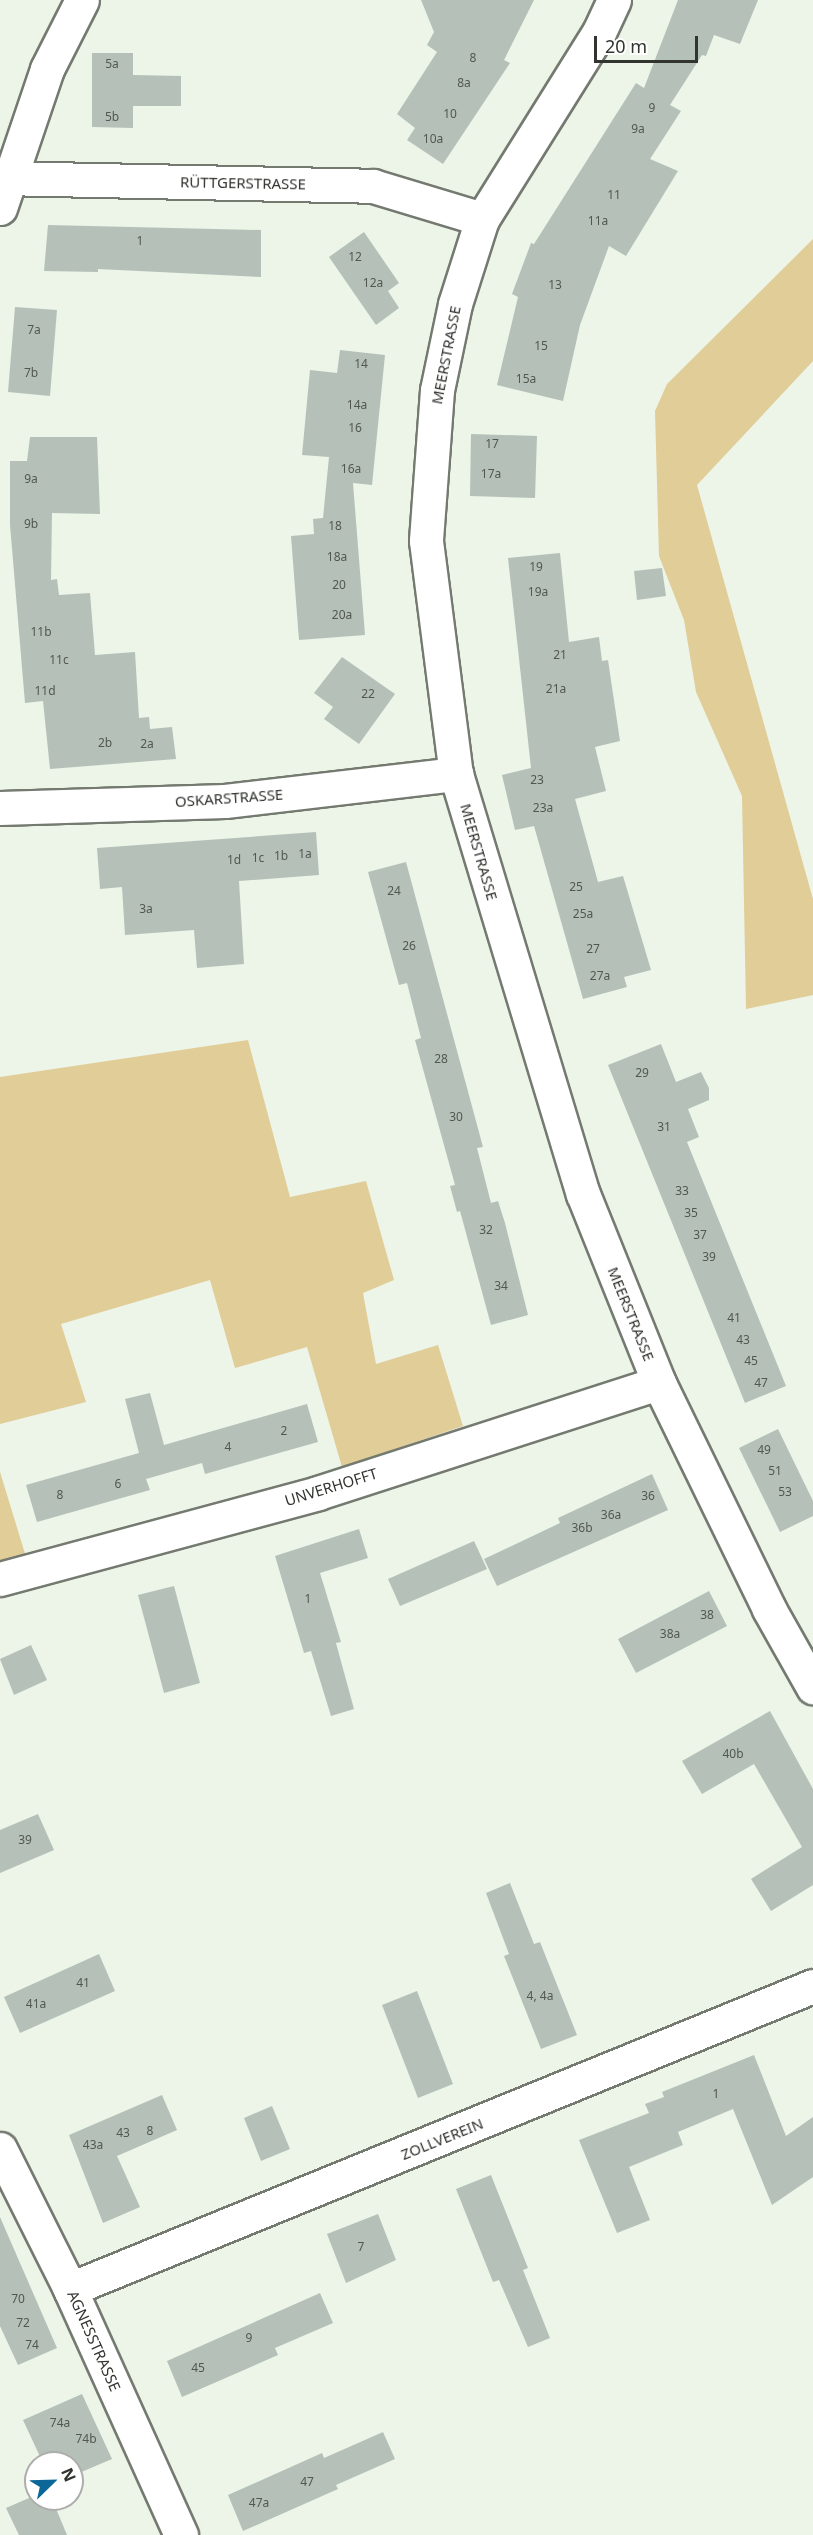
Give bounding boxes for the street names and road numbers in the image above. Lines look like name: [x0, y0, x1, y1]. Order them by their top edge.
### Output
street label: RÜTTGERSTRASSE: [180, 173, 306, 193]
street label: MEERSTRASSE: [428, 304, 464, 406]
street label: OSKARSTRASSE: [174, 785, 284, 811]
street label: MEERSTRASSE: [457, 801, 501, 903]
street label: MEERSTRASSE: [604, 1264, 658, 1364]
street label: UNVERHOFFT: [283, 1464, 379, 1510]
street label: ZOLLVEREIN: [398, 2114, 486, 2164]
street label: AGNESSTRASSE: [64, 2288, 124, 2394]

